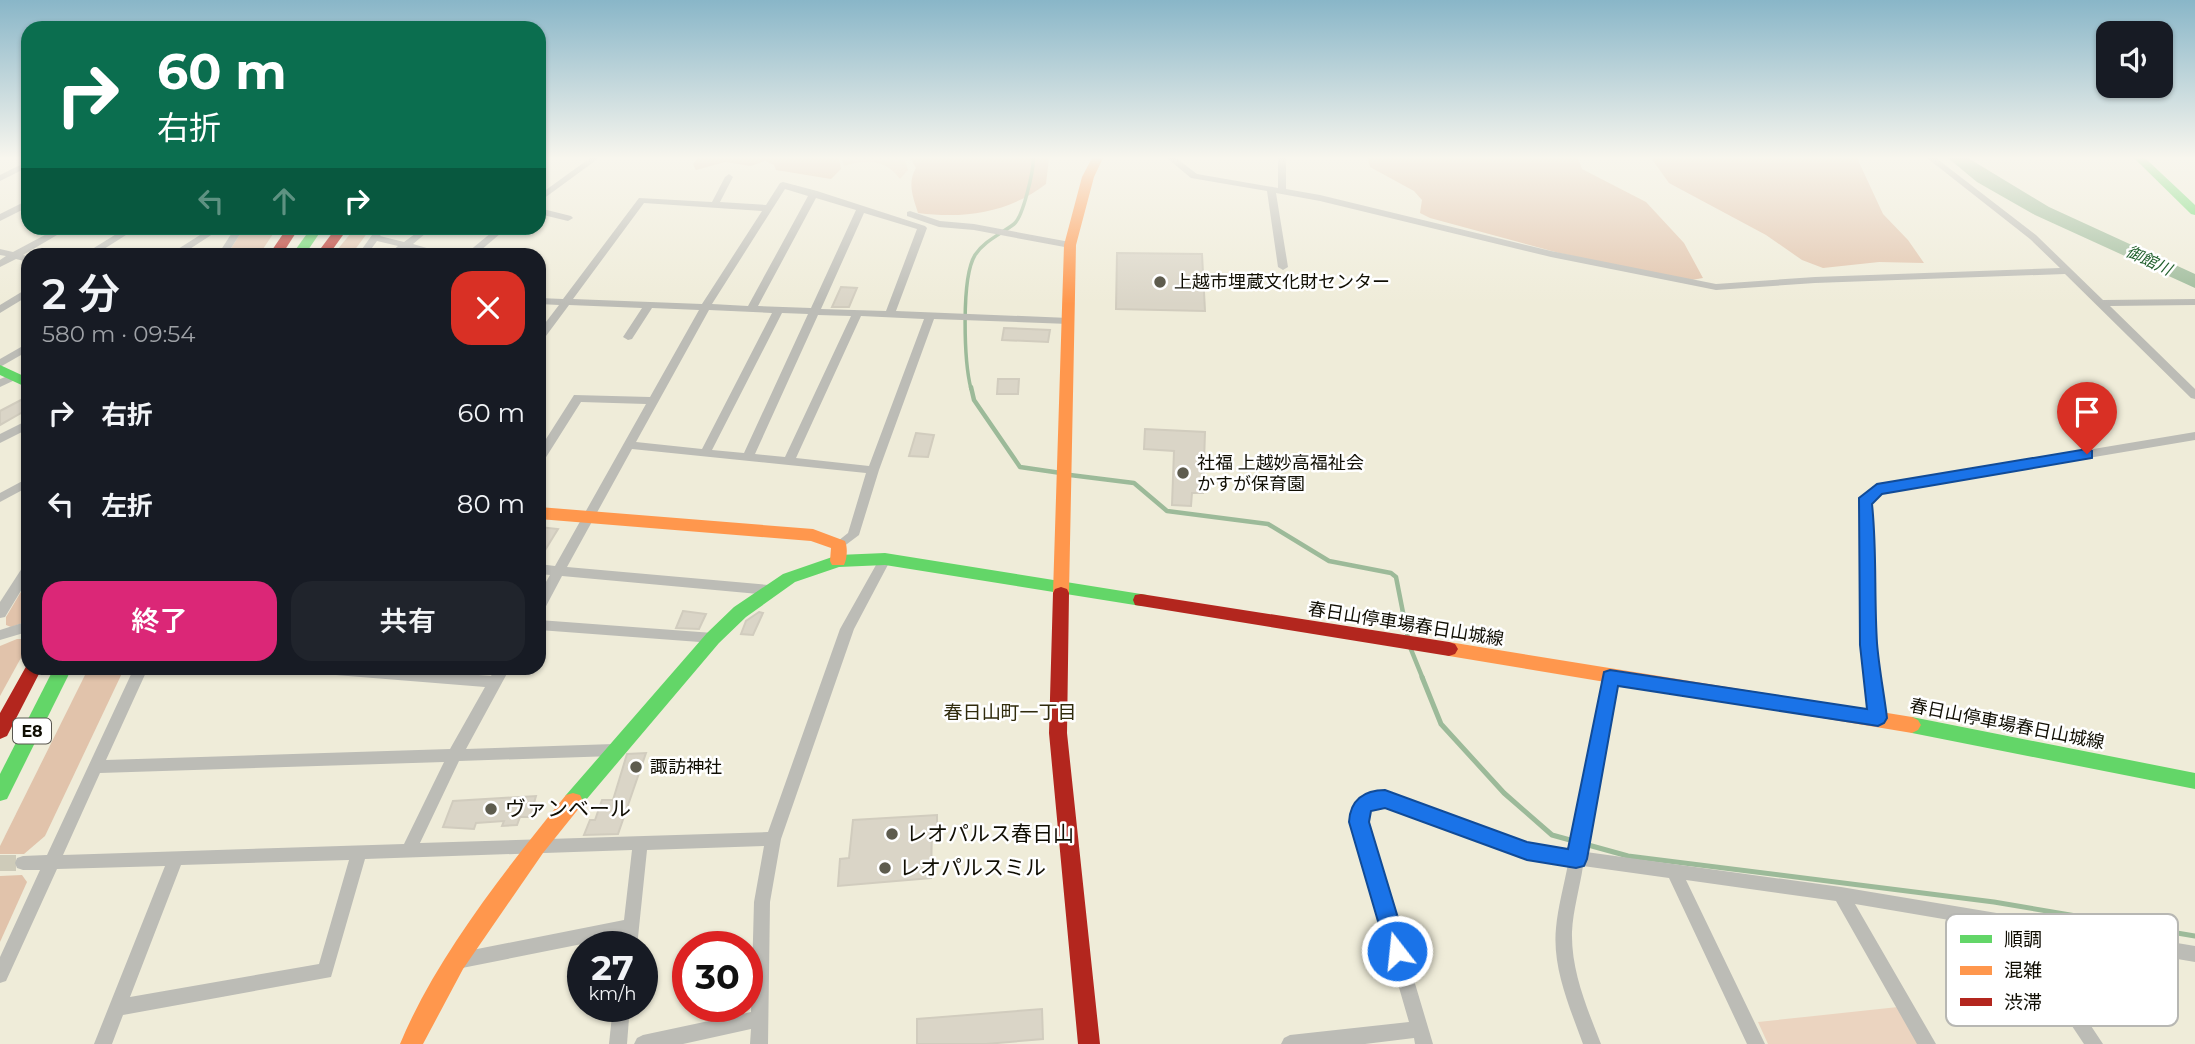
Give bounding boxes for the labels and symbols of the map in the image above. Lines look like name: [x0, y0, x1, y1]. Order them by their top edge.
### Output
water label: 御館川: [2123, 242, 2176, 280]
place label: 上越市埋蔵文化財センター: [1174, 271, 1390, 293]
marker: 上越市埋蔵文化財センター: [1152, 274, 1168, 290]
pin: [2057, 382, 2117, 454]
place label: 社福 上越妙高福祉会 かすが保育園: [1197, 452, 1364, 495]
marker: 社福 上越妙高福祉会 かすが保育園: [1175, 465, 1191, 481]
street label: 春日山停車場春日山城線: [1306, 598, 1506, 650]
street label: 春日山停車場春日山城線: [1908, 694, 2106, 754]
district label: 春日山町一丁目: [943, 701, 1077, 724]
road number: E8: [13, 718, 51, 744]
place label: 諏訪神社: [650, 756, 722, 778]
marker: 諏訪神社: [628, 759, 644, 775]
place label: ヴァンベール: [505, 796, 631, 821]
marker: ヴァンベール: [483, 801, 499, 817]
place label: レオパルス春日山: [906, 821, 1074, 846]
marker: レオパルス春日山: [884, 826, 900, 842]
place label: レオパルスミル: [899, 855, 1046, 880]
marker: レオパルスミル: [877, 860, 893, 876]
position arrow: [1360, 914, 1434, 988]
legend: [1946, 914, 2178, 1026]
text: 順調: [2004, 928, 2042, 951]
speed limit sign: 30: [672, 931, 763, 1022]
text: 混雑: [2004, 959, 2042, 982]
text: 渋滞: [2004, 991, 2042, 1014]

